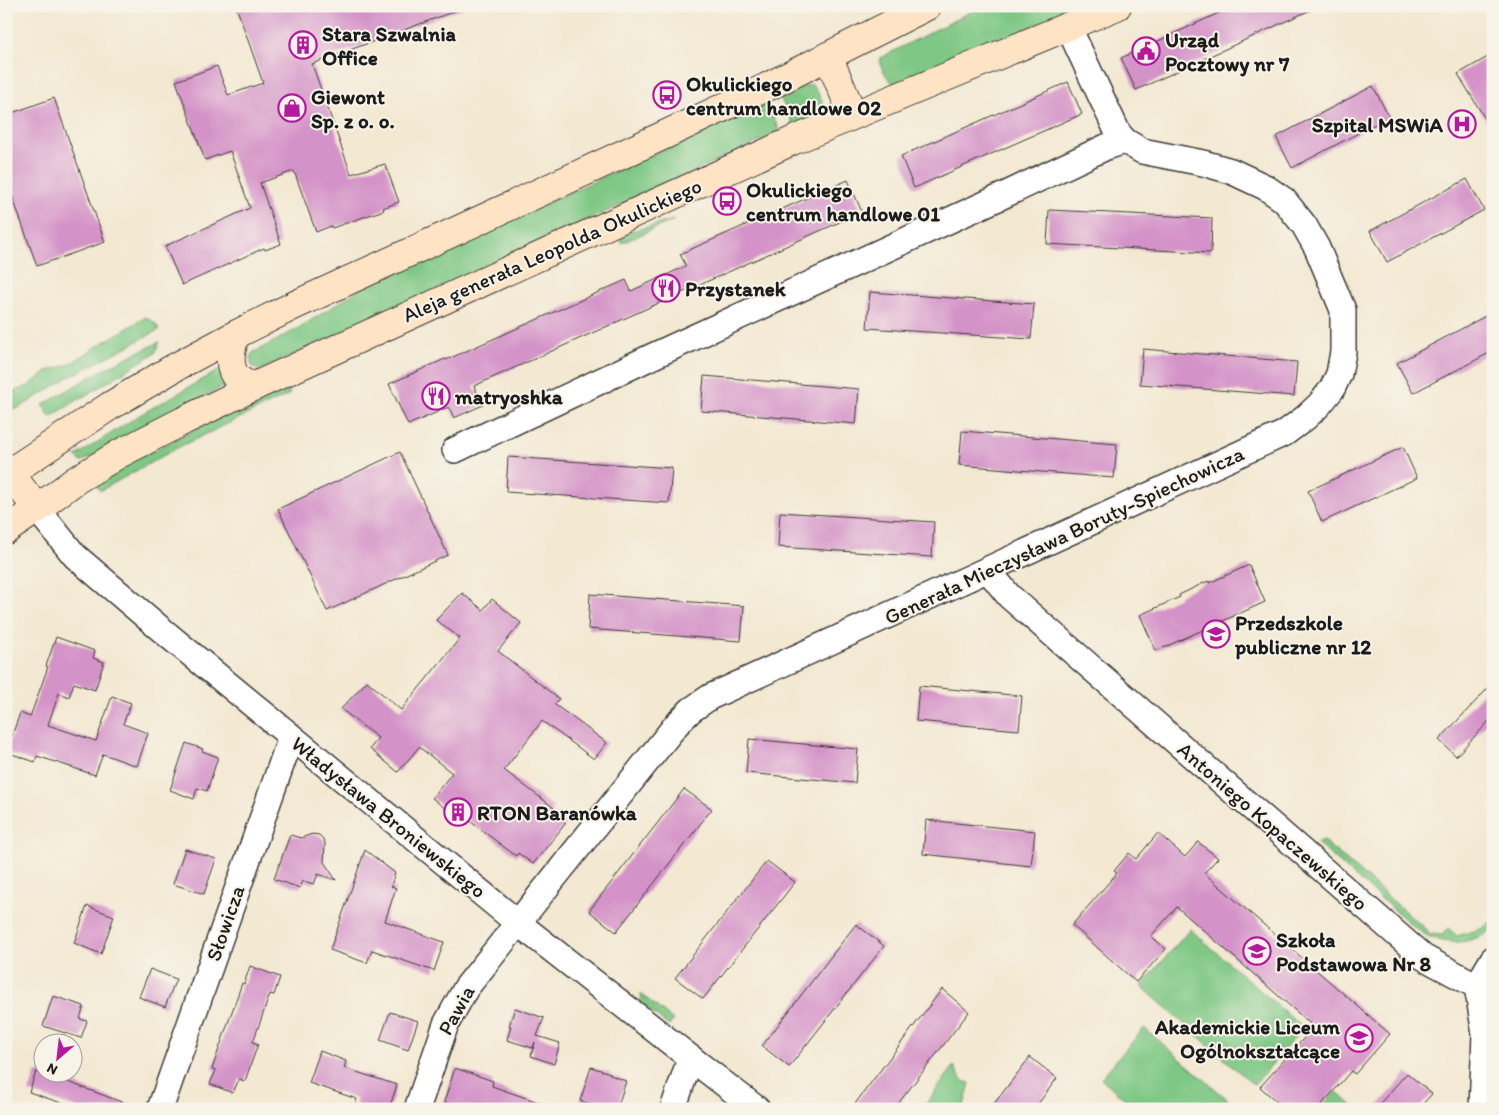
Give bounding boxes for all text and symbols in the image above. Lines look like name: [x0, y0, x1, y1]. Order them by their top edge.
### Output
place label: Stara Szwalnia Office: [322, 21, 457, 70]
place label: Urząd Pocztowy nr 7: [1165, 27, 1290, 77]
building icon: Stara Szwalnia Office: [288, 30, 318, 60]
public building icon: Urząd Pocztowy nr 7: [1131, 36, 1161, 66]
place label: Okulickiego centrum handlowe 02: [686, 71, 881, 120]
bus stop icon: Okulickiego centrum handlowe 02: [652, 80, 682, 110]
place label: Giewont Sp. z o. o.: [311, 84, 395, 134]
shop icon: Giewont Sp. z o. o.: [277, 93, 307, 123]
hospital icon: Szpital MSWiA: [1447, 109, 1477, 139]
place label: Szpital MSWiA: [1312, 112, 1444, 138]
street label: Aleja generała Leopolda Okulickiego: [399, 173, 705, 327]
place label: Okulickiego centrum handlowe 01: [746, 177, 940, 226]
bus stop icon: Okulickiego centrum handlowe 01: [712, 186, 742, 216]
restaurant icon: Przystanek: [651, 273, 681, 303]
place label: Przystanek: [685, 276, 787, 302]
restaurant icon: matryoshka: [421, 381, 451, 411]
place label: matryoshka: [454, 384, 564, 410]
street label: Generała Mieczysława Boruty-Spiechowicza: [880, 440, 1248, 630]
place label: Przedszkole publiczne nr 12: [1234, 610, 1371, 660]
school or university icon: Przedszkole publiczne nr 12: [1201, 619, 1231, 649]
street label: Władysława Broniewskiego: [287, 731, 491, 903]
street label: Antoniego Kopaczewskiego: [1173, 737, 1373, 915]
building icon: RTON Baranówka: [443, 797, 473, 827]
place label: RTON Baranówka: [477, 800, 638, 825]
street label: Słowicza: [200, 882, 250, 964]
place label: Szkoła Podstawowa Nr 8: [1276, 927, 1431, 976]
school or university icon: Szkoła Podstawowa Nr 8: [1242, 936, 1272, 966]
street label: Pawia: [432, 981, 480, 1039]
place label: Akademickie Liceum Ogólnokształcące: [1154, 1014, 1340, 1064]
school or university icon: Akademickie Liceum Ogólnokształcące: [1344, 1023, 1374, 1053]
north arrow: [32, 1032, 82, 1082]
text: N: [44, 1059, 60, 1079]

